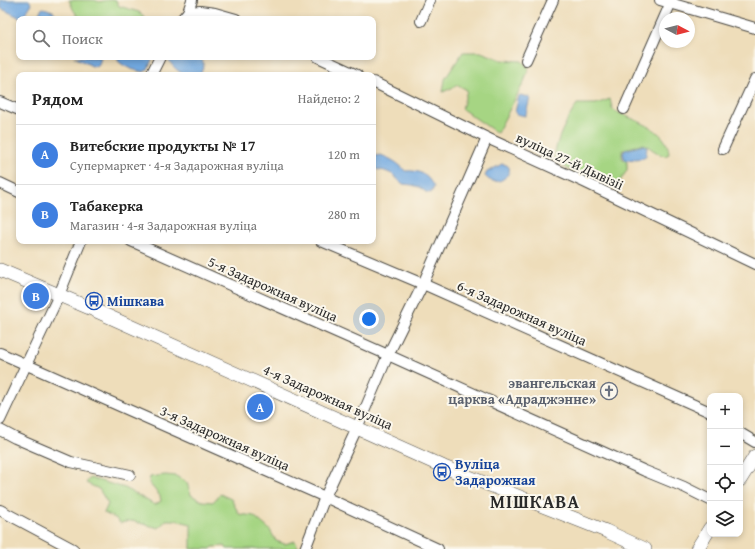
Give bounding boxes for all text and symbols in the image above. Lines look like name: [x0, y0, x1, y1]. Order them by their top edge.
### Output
north arrow: [659, 12, 695, 48]
search box: [16, 16, 376, 60]
icon: search: [30, 27, 52, 49]
text: Поиск: [62, 28, 103, 49]
text: Рядом: [32, 86, 83, 111]
text: Найдено: 2: [298, 89, 360, 108]
street label: вуліца 27-й Дывізіі: [513, 127, 627, 195]
text: Витебские продукты № 17: [70, 135, 255, 156]
text: A: [41, 145, 49, 164]
text: 120 m: [328, 145, 360, 164]
text: Супермаркет · 4-я Задарожная вуліца: [70, 156, 284, 175]
text: Табакерка: [70, 195, 143, 216]
text: B: [41, 205, 49, 224]
text: 280 m: [328, 205, 360, 224]
text: Магазин · 4-я Задарожная вуліца: [70, 216, 257, 235]
street label: 5-я Задарожная вуліца: [205, 251, 341, 327]
street label: 6-я Задарожная вуліца: [454, 275, 590, 351]
pin: B: [23, 281, 49, 311]
bus stop icon: Мішкава: [84, 291, 104, 311]
place label: Мішкава: [107, 291, 165, 311]
your location: [359, 309, 379, 329]
street label: 4-я Задарожная вуліца: [260, 359, 396, 435]
place label: эвангельская царква «Адраджэнне»: [448, 373, 596, 409]
church icon: эвангельская царква «Адраджэнне»: [599, 381, 619, 401]
pin: A: [247, 392, 273, 422]
map controls: [707, 393, 743, 537]
button: +: [707, 393, 743, 429]
street label: 3-я Задарожная вуліца: [157, 400, 293, 476]
button: −: [707, 429, 743, 465]
place label: Вуліца Задарожная: [455, 454, 536, 490]
bus stop icon: Вуліца Задарожная: [432, 462, 452, 482]
button: locate: [707, 465, 743, 501]
district label: МІШКАВА: [490, 488, 580, 515]
button: layers: [707, 501, 743, 537]

